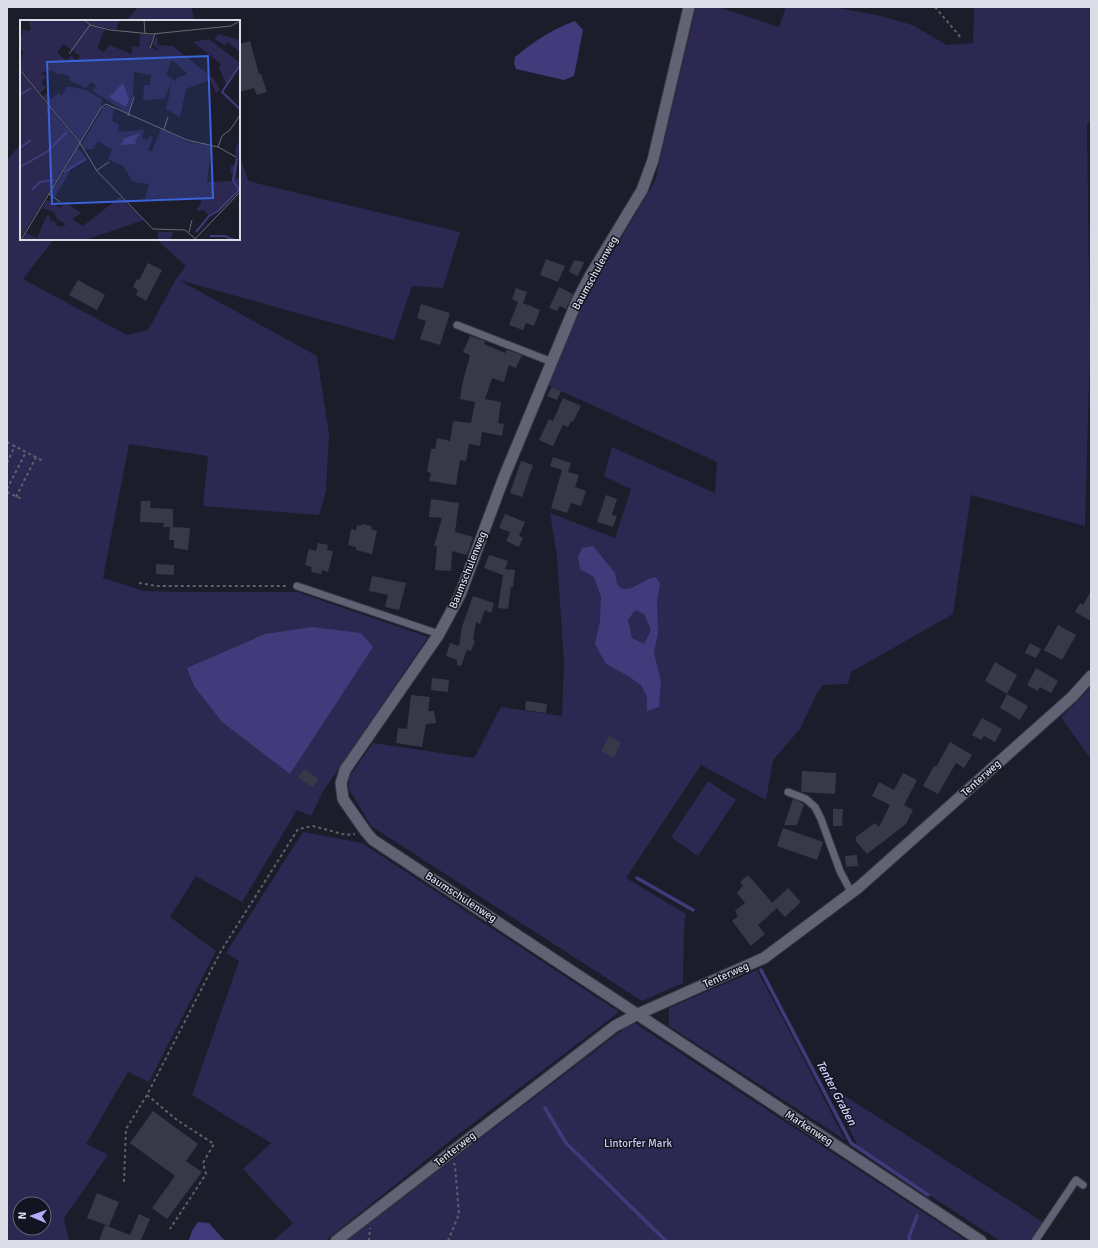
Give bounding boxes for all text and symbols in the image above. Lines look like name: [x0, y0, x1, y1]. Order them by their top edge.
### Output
inset map: [20, 20, 240, 240]
street label: Baumschulenweg: [569, 234, 621, 312]
street label: Baumschulenweg: [447, 529, 490, 611]
street label: Tenterweg: [959, 757, 1004, 799]
street label: Baumschulenweg: [423, 869, 499, 925]
street label: Tenterweg: [701, 959, 751, 991]
water label: Tenter Graben: [813, 1058, 860, 1129]
street label: Markenweg: [783, 1108, 835, 1148]
street label: Tenterweg: [432, 1129, 478, 1169]
park label: Lintorfer Mark: [604, 1137, 672, 1150]
north arrow: [12, 1196, 52, 1236]
text: N: [16, 1212, 29, 1220]

